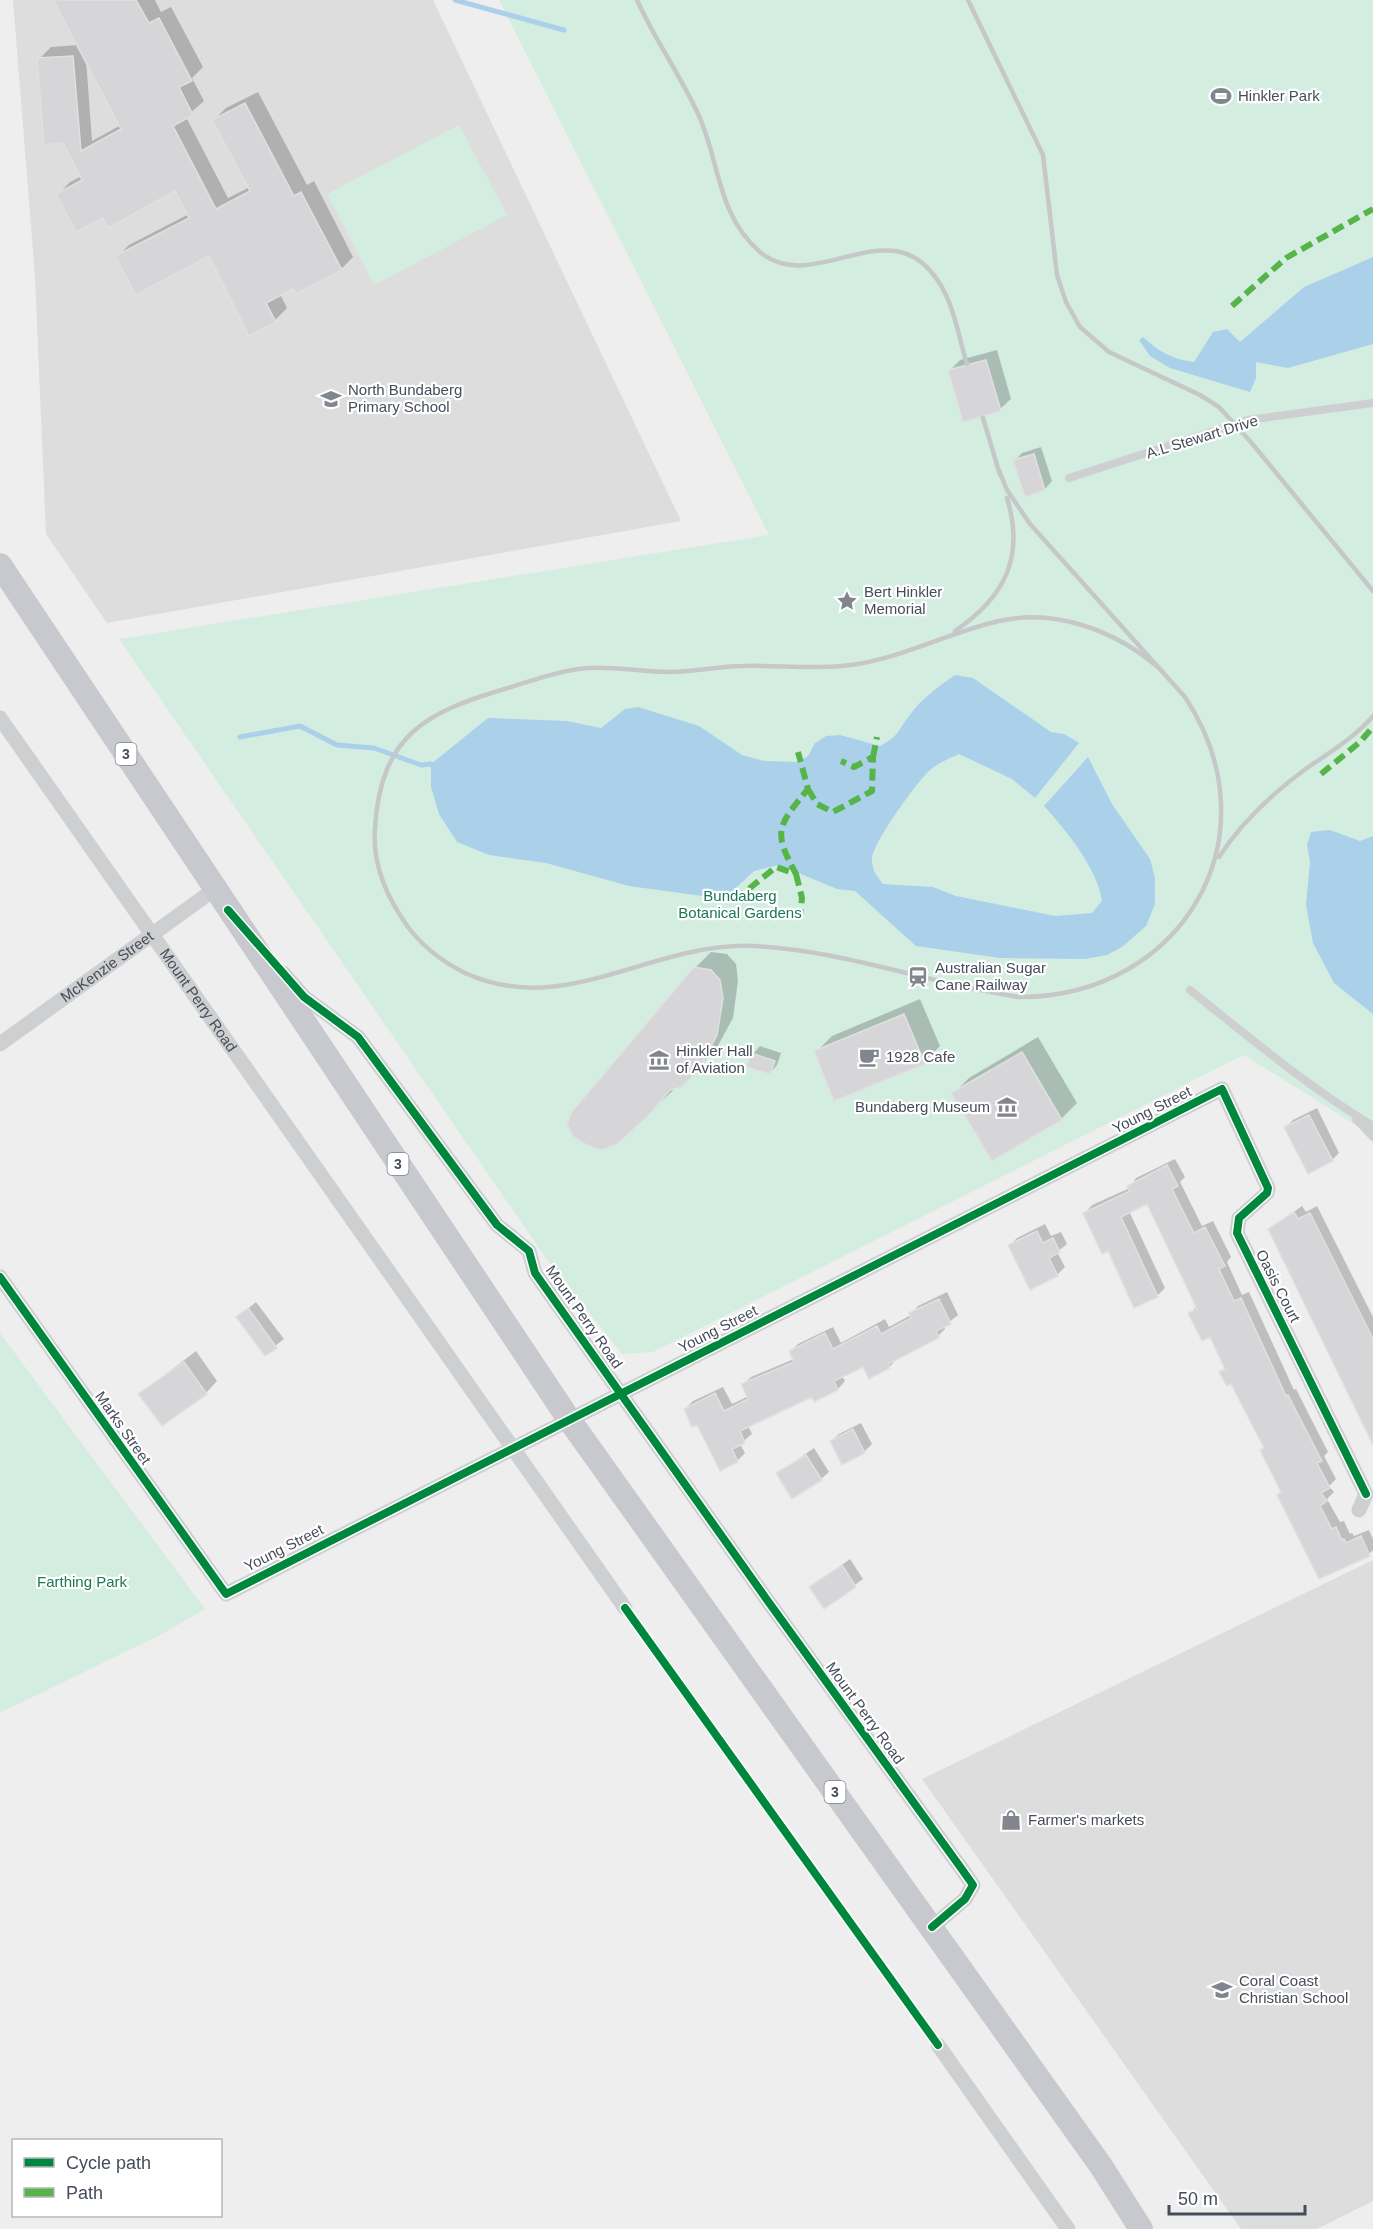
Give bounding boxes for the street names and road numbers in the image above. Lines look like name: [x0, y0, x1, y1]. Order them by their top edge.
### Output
street label: A.L Stewart Drive: [1144, 411, 1260, 462]
road number: 3: [116, 743, 136, 765]
street label: McKenzie Street: [57, 927, 157, 1005]
street label: Mount Perry Road: [157, 945, 241, 1055]
street label: Young Street: [1110, 1082, 1195, 1137]
road number: 3: [388, 1153, 408, 1175]
street label: Oasis Court: [1253, 1247, 1304, 1326]
street label: Mount Perry Road: [543, 1262, 626, 1371]
street label: Young Street: [676, 1301, 761, 1356]
street label: Marks Street: [92, 1388, 155, 1468]
street label: Young Street: [242, 1520, 327, 1575]
street label: Mount Perry Road: [823, 1658, 908, 1767]
road number: 3: [824, 1781, 846, 1803]

